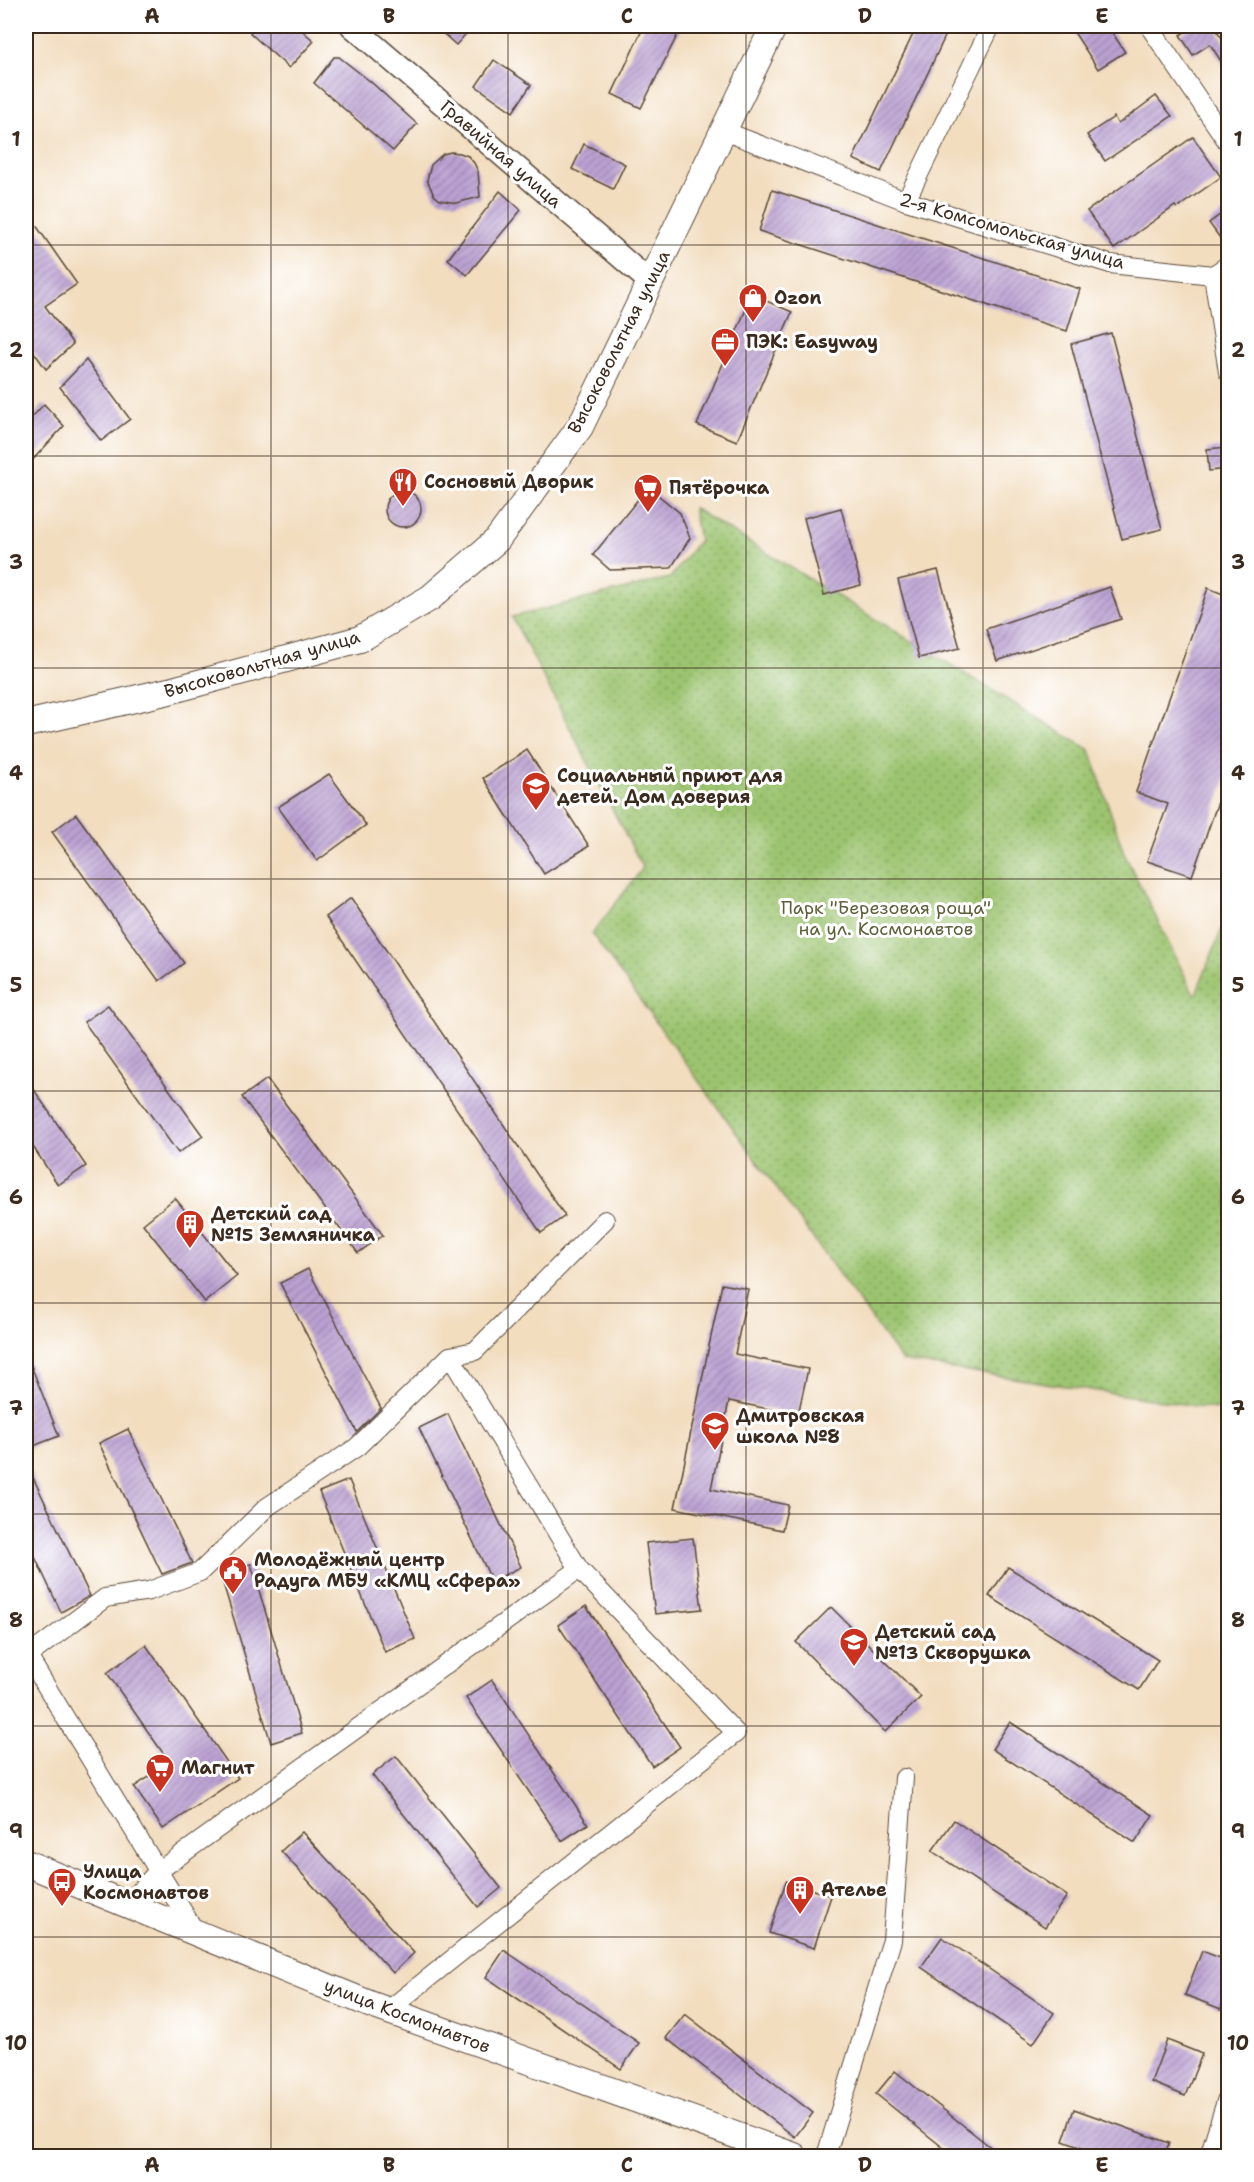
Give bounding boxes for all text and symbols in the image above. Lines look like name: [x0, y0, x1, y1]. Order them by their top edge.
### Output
text: A: [144, 3, 160, 29]
text: B: [383, 3, 395, 29]
text: C: [621, 3, 633, 29]
text: D: [858, 3, 872, 29]
text: E: [1095, 3, 1109, 29]
street label: Гравийная улица: [435, 95, 567, 213]
text: 1: [11, 126, 21, 152]
text: 1: [1233, 126, 1243, 152]
street label: 2-я Комсомольская улица: [897, 187, 1127, 275]
street label: Высоковольтная улица: [562, 246, 676, 438]
shop icon: Ozon: [737, 282, 769, 324]
place label: Ozon: [774, 286, 821, 310]
office icon: ПЭК: Easyway: [709, 326, 741, 368]
place label: ПЭК: Easyway: [746, 330, 878, 354]
text: 2: [9, 337, 23, 363]
text: 2: [1231, 337, 1245, 363]
restaurant icon: Сосновый Дворик: [387, 466, 419, 508]
place label: Сосновый Дворик: [424, 470, 594, 494]
supermarket icon: Пятёрочка: [632, 472, 664, 514]
place label: Пятёрочка: [669, 476, 770, 500]
text: 3: [9, 549, 23, 575]
text: 3: [1231, 549, 1245, 575]
street label: Высоковольтная улица: [161, 625, 363, 703]
text: 4: [9, 760, 23, 786]
text: 4: [1231, 760, 1245, 786]
place label: Социальный приют для детей. Дом доверия: [557, 764, 783, 809]
school or university icon: Социальный приют для детей. Дом доверия: [520, 770, 552, 812]
park label: Парк "Березовая роща" на ул. Космонавтов: [781, 896, 991, 941]
text: 5: [10, 972, 22, 998]
text: 5: [1232, 972, 1244, 998]
text: 6: [9, 1184, 23, 1210]
text: 6: [1231, 1184, 1245, 1210]
place label: Детский сад №15 Земляничка: [211, 1202, 376, 1247]
building icon: Детский сад №15 Земляничка: [174, 1208, 206, 1250]
text: 7: [9, 1395, 23, 1421]
text: 7: [1231, 1395, 1245, 1421]
place label: Дмитровская школа №8: [736, 1404, 865, 1449]
school or university icon: Дмитровская школа №8: [699, 1410, 731, 1452]
place label: Молодёжный центр Радуга МБУ «КМЦ «Сфера»: [254, 1548, 521, 1593]
public building icon: Молодёжный центр Радуга МБУ «КМЦ «Сфера»: [217, 1554, 249, 1596]
text: 8: [9, 1607, 23, 1633]
text: 8: [1231, 1607, 1245, 1633]
place label: Детский сад №13 Скворушка: [875, 1620, 1031, 1665]
school or university icon: Детский сад №13 Скворушка: [838, 1626, 870, 1668]
supermarket icon: Магнит: [144, 1752, 176, 1794]
place label: Магнит: [181, 1756, 255, 1780]
text: 9: [9, 1818, 23, 1844]
text: 9: [1231, 1818, 1245, 1844]
place label: Улица Космонавтов: [83, 1860, 209, 1905]
bus stop icon: Улица Космонавтов: [46, 1866, 78, 1908]
building icon: Ателье: [784, 1874, 816, 1916]
place label: Ателье: [821, 1878, 887, 1902]
street label: улица Космонавтов: [321, 1973, 493, 2059]
text: 10: [5, 2030, 27, 2056]
text: 10: [1227, 2030, 1249, 2056]
text: A: [144, 2152, 160, 2178]
text: B: [383, 2152, 395, 2178]
text: C: [621, 2152, 633, 2178]
text: D: [858, 2152, 872, 2178]
text: E: [1095, 2152, 1109, 2178]

